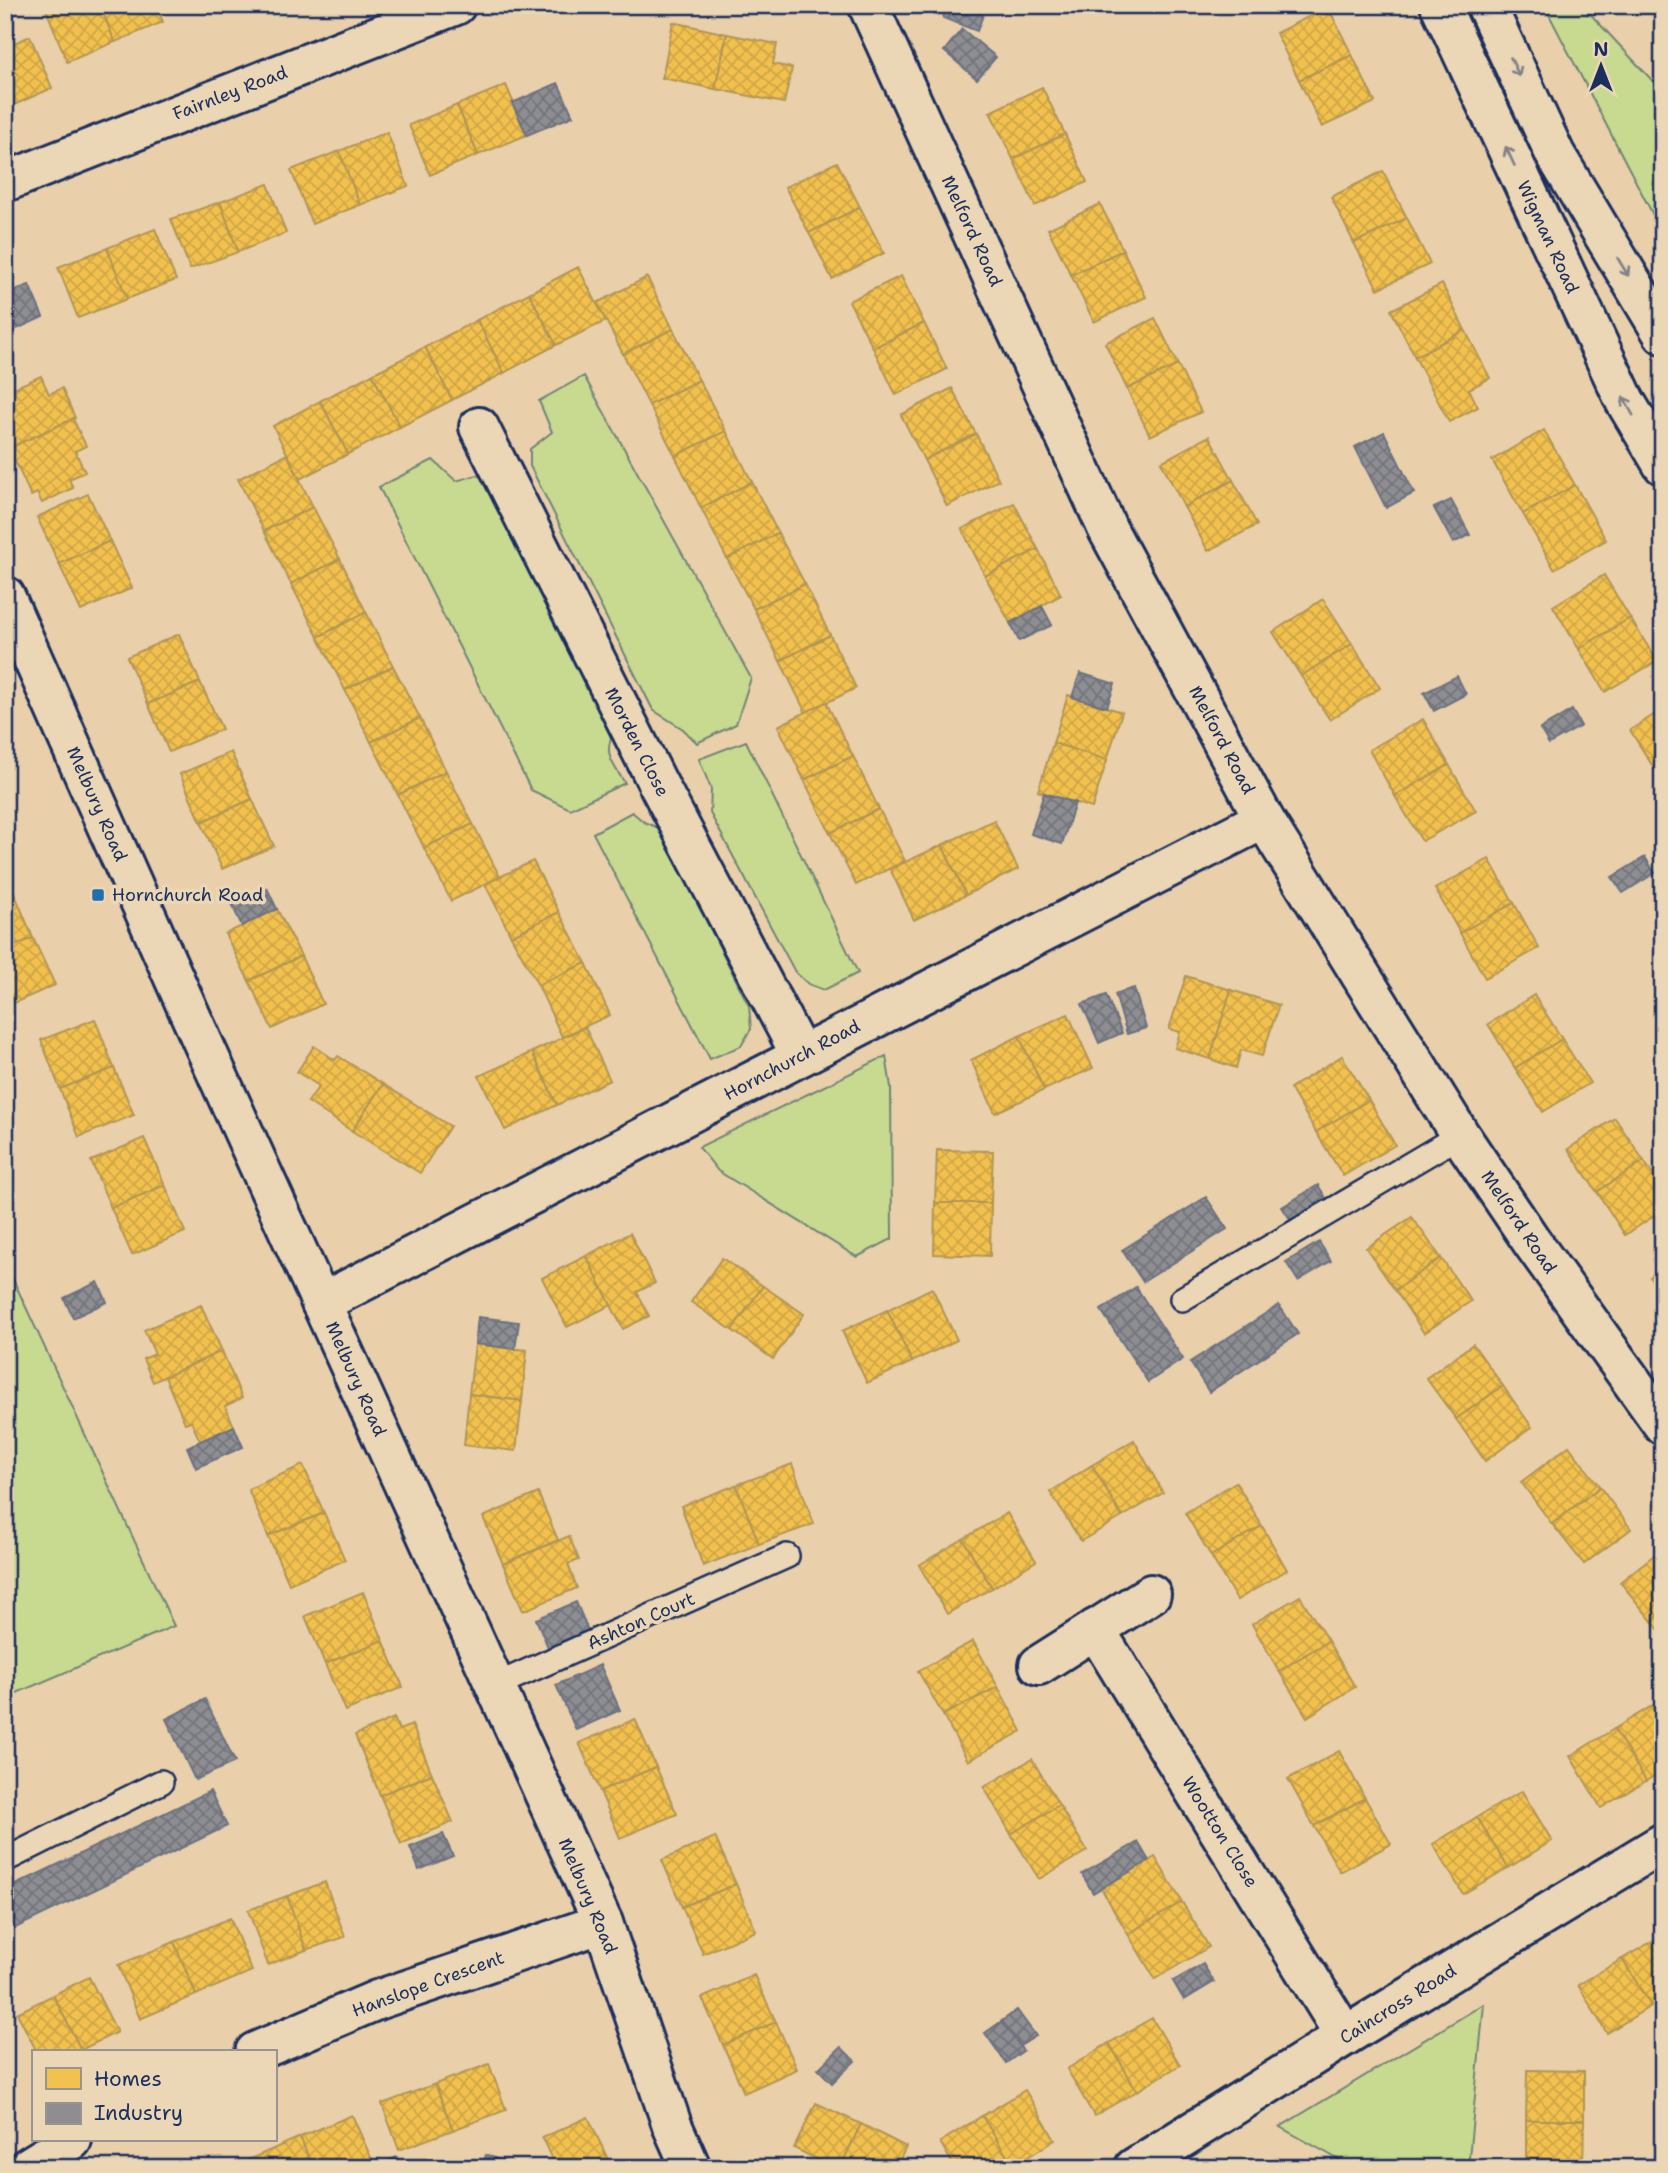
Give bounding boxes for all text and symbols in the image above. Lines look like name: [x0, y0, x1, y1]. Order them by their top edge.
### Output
north arrow: [1566, 32, 1636, 102]
text: N: [1593, 37, 1609, 62]
one-way arrow: [1509, 56, 1522, 77]
street label: Fairnley Road: [169, 60, 291, 126]
one-way arrow: [1503, 146, 1517, 167]
street label: Melford Road: [936, 172, 1008, 290]
street label: Wigman Road: [1511, 177, 1585, 297]
one-way arrow: [1616, 257, 1630, 277]
one-way arrow: [1621, 397, 1635, 417]
street label: Melford Road: [1183, 682, 1261, 798]
street label: Morden Close: [599, 683, 675, 801]
street label: Melbury Road: [61, 743, 133, 865]
place label: Hornchurch Road: [112, 883, 263, 907]
marker: Hornchurch Road: [90, 887, 106, 903]
street label: Hornchurch Road: [720, 1014, 864, 1106]
street label: Melford Road: [1476, 1166, 1562, 1278]
street label: Melbury Road: [320, 1318, 392, 1440]
street label: Ashton Court: [583, 1587, 699, 1655]
street label: Wootton Close: [1176, 1772, 1264, 1892]
street label: Melbury Road: [553, 1835, 623, 1957]
street label: Hanslope Crescent: [349, 1945, 507, 2023]
street label: Caincross Road: [1335, 1958, 1461, 2050]
legend: [32, 2050, 276, 2142]
text: Homes: [94, 2065, 162, 2093]
text: Industry: [94, 2099, 183, 2127]

